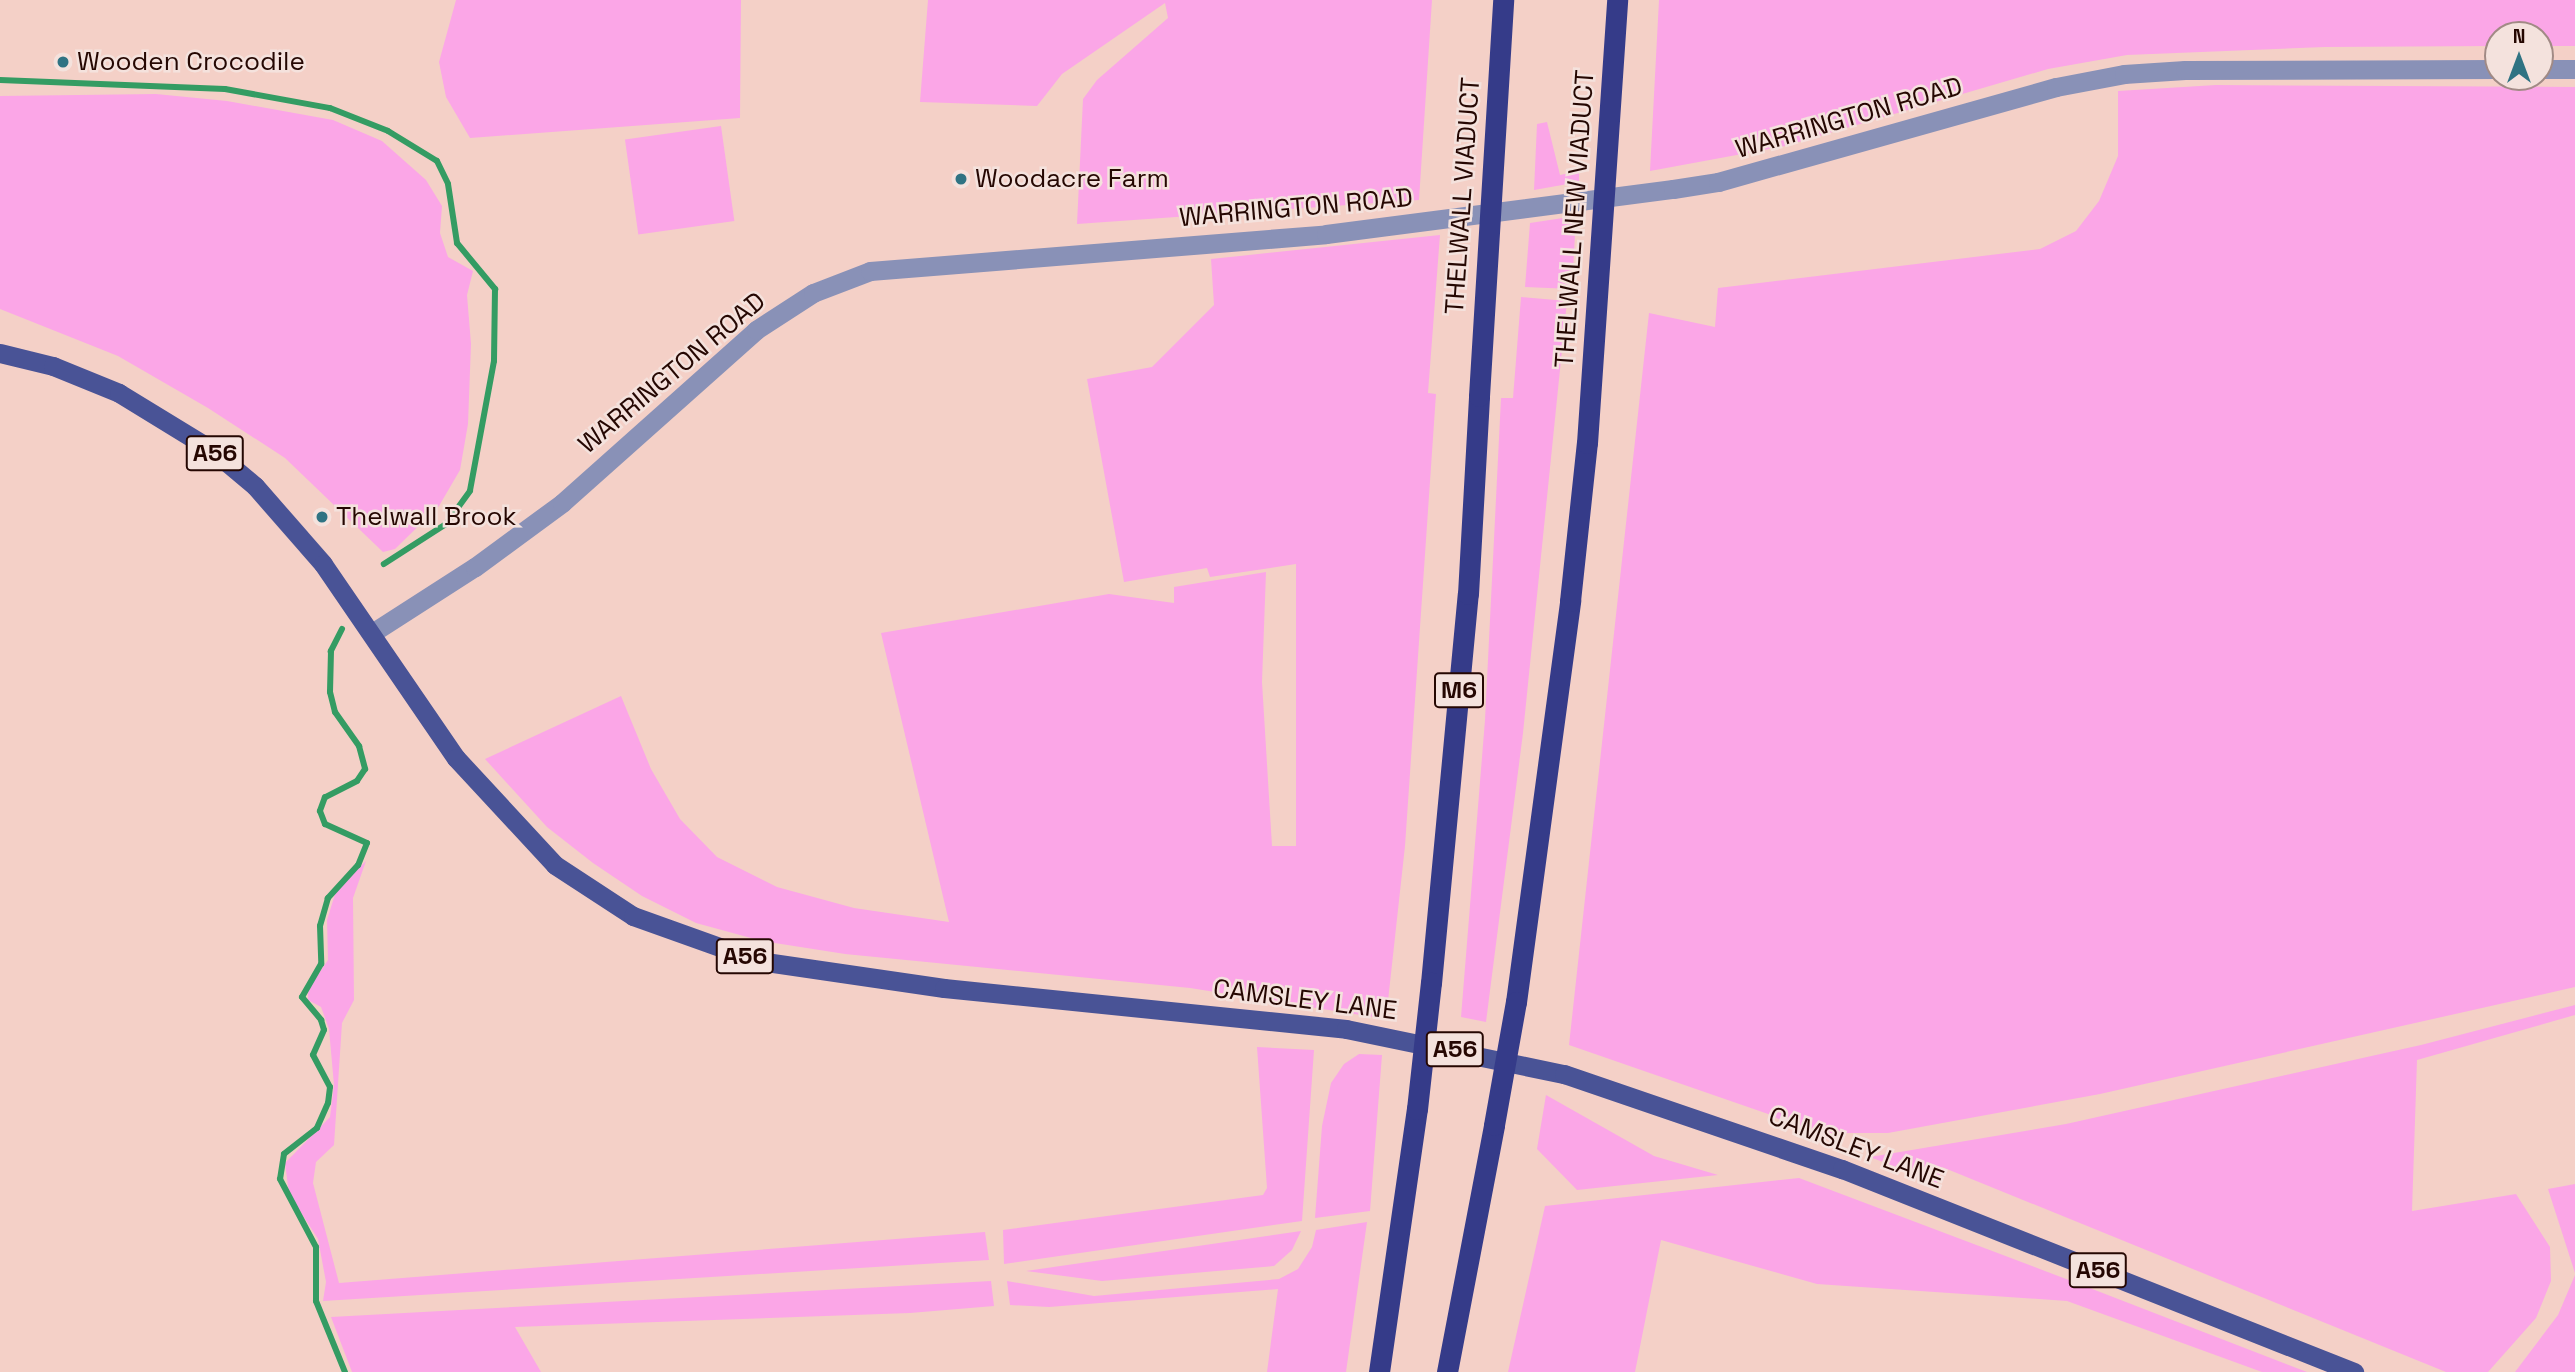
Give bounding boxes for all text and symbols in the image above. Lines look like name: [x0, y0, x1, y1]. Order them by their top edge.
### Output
north arrow: [2484, 21, 2554, 91]
text: N: [2513, 24, 2525, 49]
place label: Wooden Crocodile: [77, 46, 305, 78]
marker: Wooden Crocodile: [55, 54, 71, 70]
street label: THELWALL NEW VIADUCT: [1549, 68, 1601, 370]
street label: WARRINGTON ROAD: [1732, 71, 1966, 165]
street label: THELWALL VIADUCT: [1439, 76, 1487, 316]
place label: Woodacre Farm: [975, 163, 1169, 195]
marker: Woodacre Farm: [953, 171, 969, 187]
street label: WARRINGTON ROAD: [1178, 182, 1414, 234]
street label: WARRINGTON ROAD: [572, 286, 772, 460]
road number: A56: [185, 432, 245, 474]
place label: Thelwall Brook: [336, 501, 517, 533]
marker: Thelwall Brook: [314, 509, 330, 525]
road number: M6: [1433, 670, 1485, 710]
road number: A56: [715, 936, 775, 976]
street label: CAMSLEY LANE: [1211, 973, 1399, 1027]
road number: A56: [1425, 1028, 1485, 1070]
street label: CAMSLEY LANE: [1764, 1100, 1948, 1196]
road number: A56: [2068, 1250, 2128, 1290]

